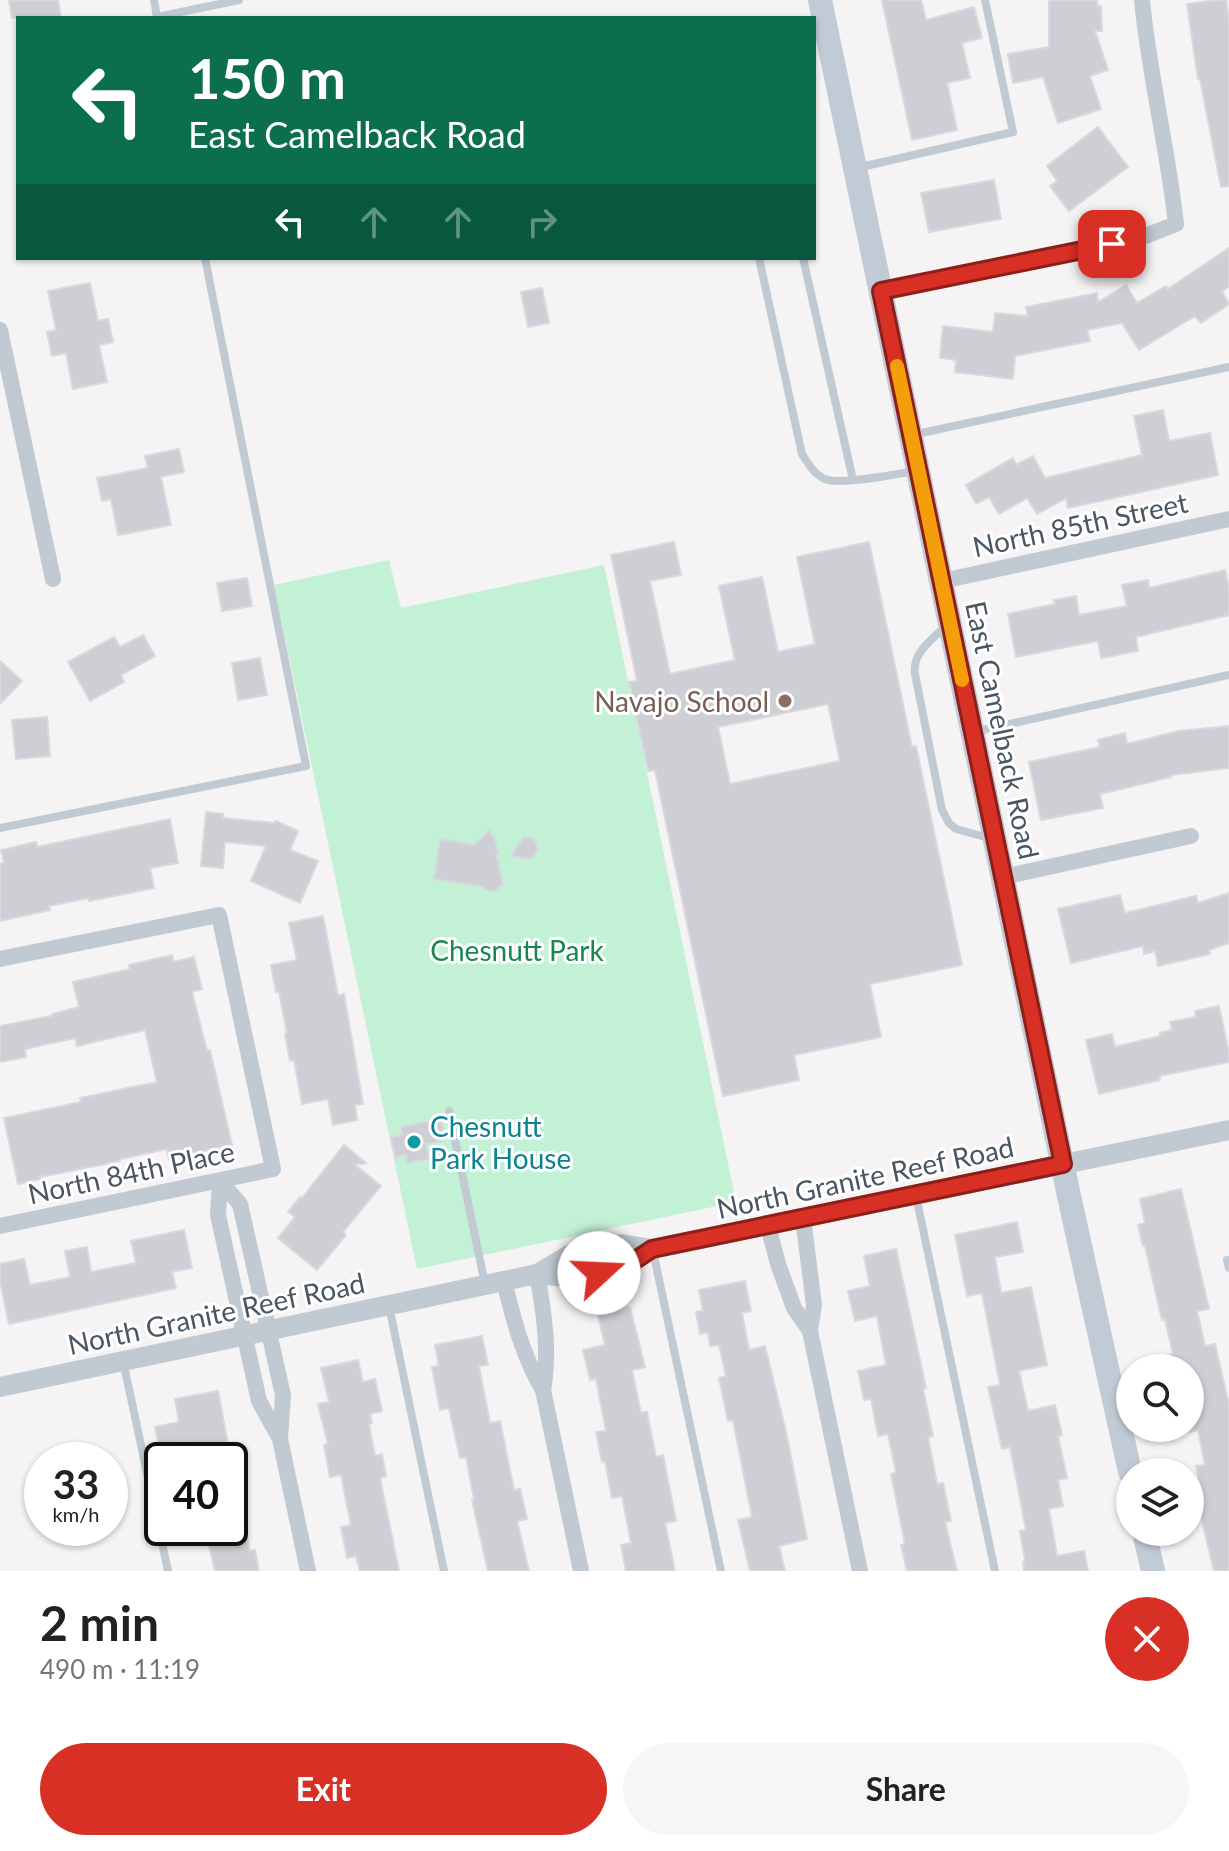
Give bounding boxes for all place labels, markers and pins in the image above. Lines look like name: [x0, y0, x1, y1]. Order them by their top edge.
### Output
pin: [1078, 210, 1146, 278]
place label: Navajo School: [594, 684, 769, 718]
marker: Navajo School: [776, 692, 794, 710]
place label: Chesnutt Park House: [430, 1109, 571, 1175]
marker: Chesnutt Park House: [405, 1133, 423, 1151]

